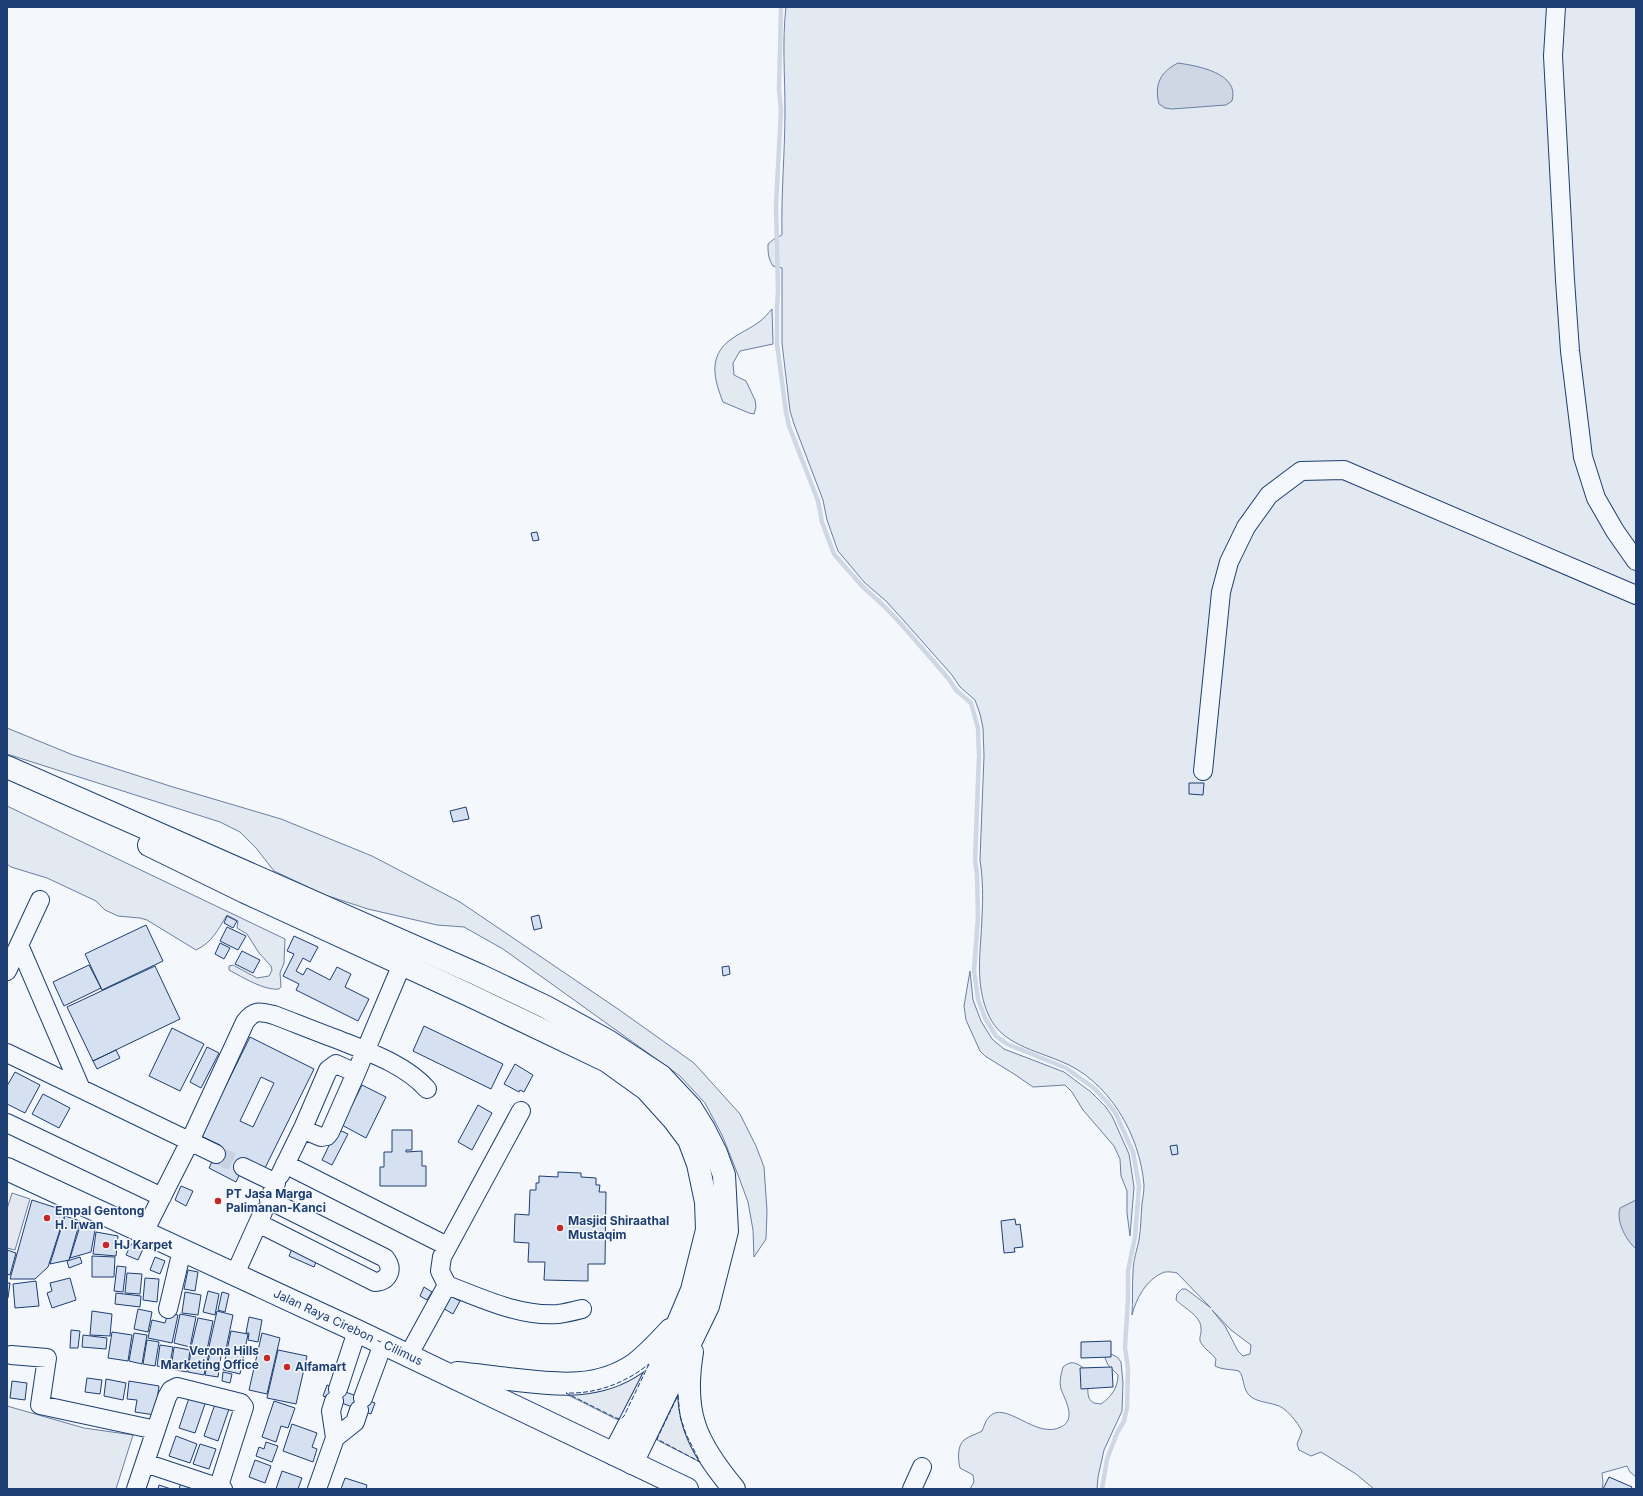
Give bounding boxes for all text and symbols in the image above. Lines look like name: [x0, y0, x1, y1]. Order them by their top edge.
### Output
place label: PT Jasa Marga Palimanan-Kanci: [226, 1186, 326, 1215]
marker: PT Jasa Marga Palimanan-Kanci: [213, 1196, 223, 1206]
place label: Empal Gentong H. Irwan: [55, 1203, 144, 1232]
marker: Empal Gentong H. Irwan: [42, 1213, 52, 1223]
place label: Masjid Shiraathal Mustaqim: [568, 1213, 669, 1242]
marker: Masjid Shiraathal Mustaqim: [555, 1223, 565, 1233]
place label: HJ Karpet: [114, 1237, 173, 1252]
marker: HJ Karpet: [101, 1240, 111, 1250]
street label: Jalan Raya Cirebon - Cilimus: [271, 1285, 425, 1368]
place label: Verona Hills Marketing Office: [161, 1343, 259, 1372]
marker: Verona Hills Marketing Office: [262, 1353, 272, 1363]
place label: Alfamart: [295, 1359, 347, 1374]
marker: Alfamart: [282, 1362, 292, 1372]

